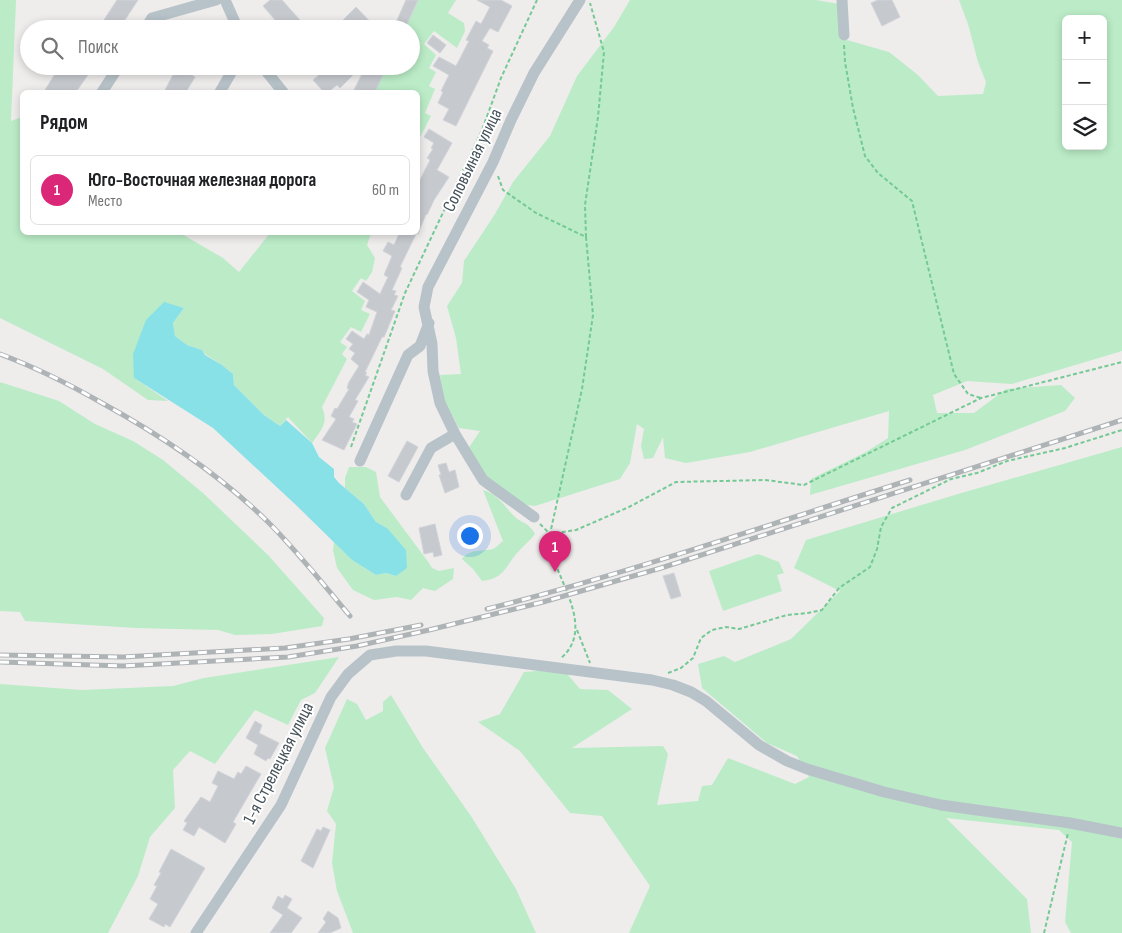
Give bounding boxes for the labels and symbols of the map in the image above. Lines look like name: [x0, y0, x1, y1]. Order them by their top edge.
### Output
street label: Соловьиная улица: [438, 105, 506, 215]
your location: [457, 523, 483, 549]
pin: 1: [539, 531, 571, 572]
street label: 1-я Стрелецкая улица: [239, 699, 318, 828]

